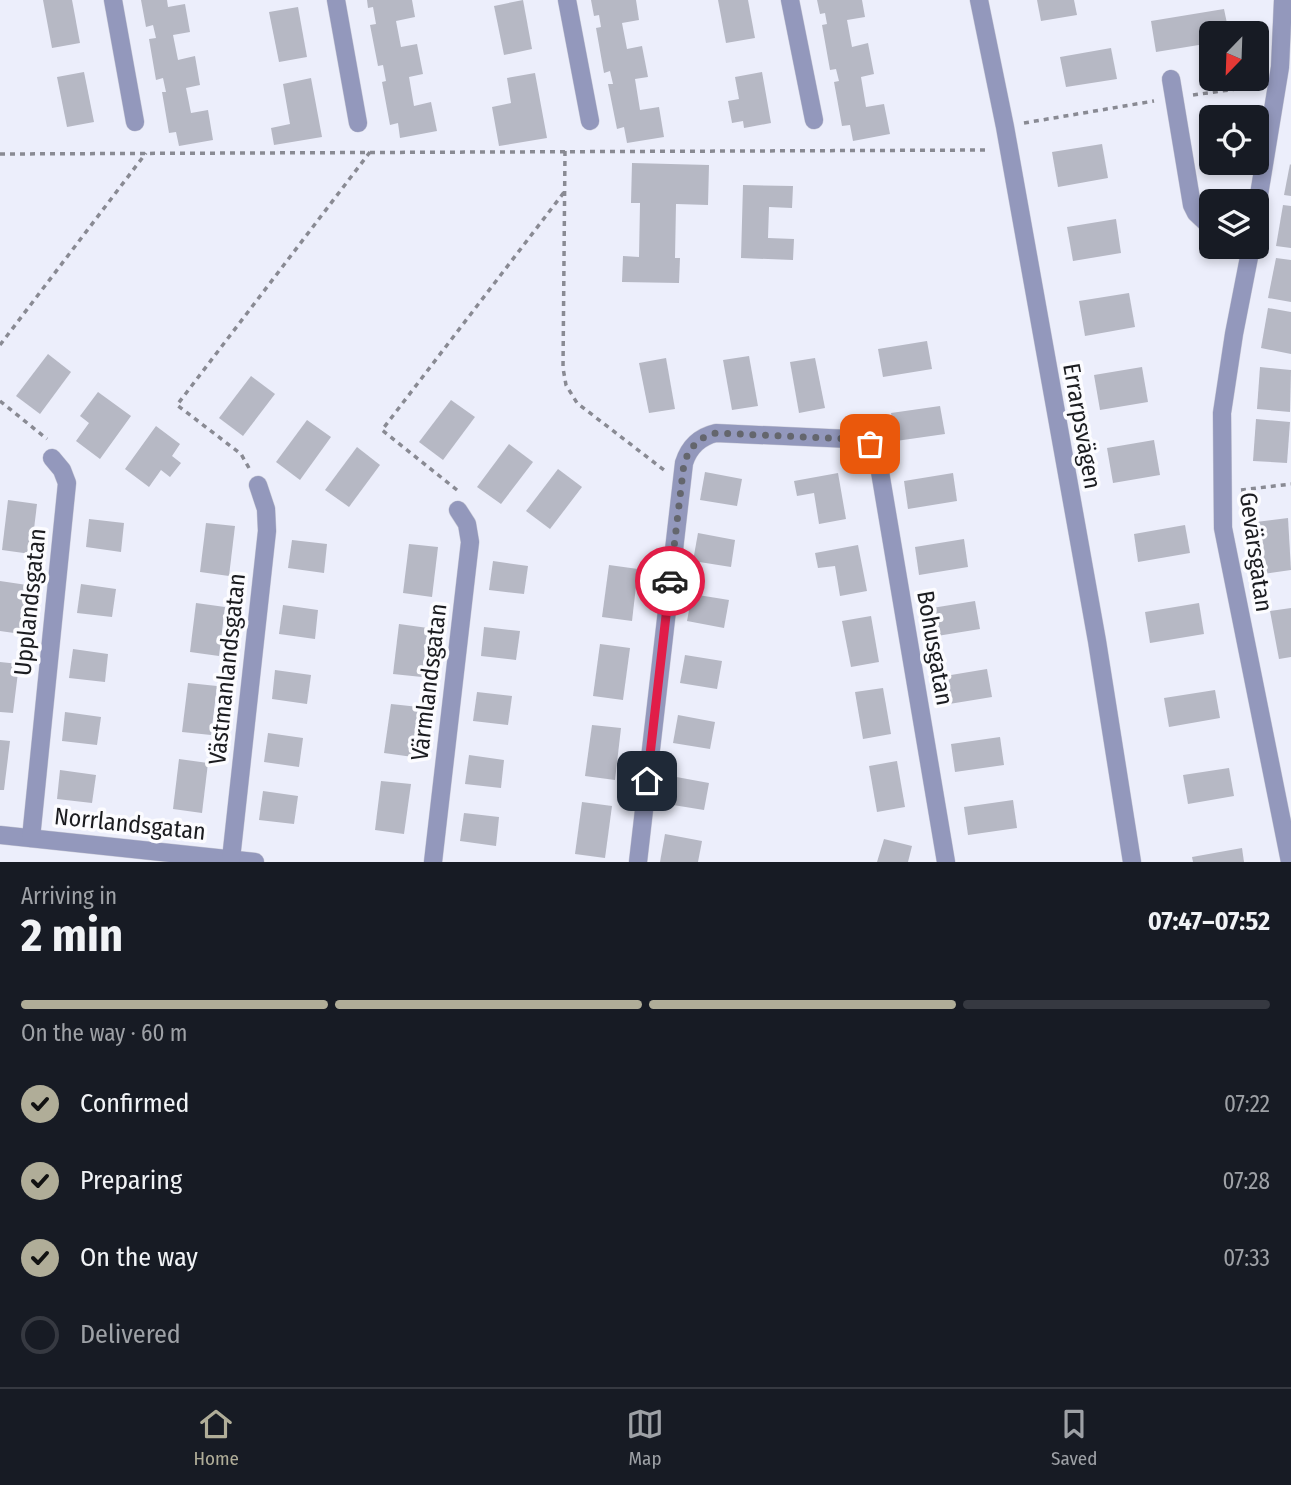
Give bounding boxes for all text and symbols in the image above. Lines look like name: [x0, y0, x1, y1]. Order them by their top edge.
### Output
north arrow: [1199, 21, 1269, 91]
map controls: [1199, 21, 1269, 259]
button: locate: [1199, 105, 1269, 175]
button: layers: [1199, 189, 1269, 259]
street label: Errarpsvägen: [1057, 361, 1107, 491]
pin: [840, 414, 900, 474]
icon: bag: [851, 425, 889, 463]
street label: Gevärsgatan: [1234, 490, 1278, 614]
street label: Upplandsgatan: [8, 527, 52, 677]
courier: [635, 546, 705, 616]
icon: car: [651, 562, 689, 600]
street label: Västmanlandsgatan: [203, 572, 251, 766]
street label: Bohusgatan: [911, 589, 959, 707]
street label: Värmlandsgatan: [405, 602, 453, 762]
pin: [617, 751, 677, 811]
icon: home: [628, 762, 666, 800]
street label: Norrlandsgatan: [53, 802, 207, 846]
text: Arriving in: [21, 882, 117, 910]
text: 07:47–07:52: [1148, 906, 1270, 937]
text: 2 min: [21, 908, 123, 963]
text: On the way · 60 m: [21, 1019, 188, 1047]
icon: check: [21, 1085, 59, 1123]
text: Confirmed: [80, 1088, 190, 1119]
text: 07:22: [1224, 1090, 1270, 1118]
icon: check: [21, 1162, 59, 1200]
text: Preparing: [80, 1165, 182, 1196]
text: 07:28: [1223, 1167, 1270, 1195]
icon: check: [21, 1239, 59, 1277]
text: On the way: [80, 1242, 198, 1273]
text: 07:33: [1223, 1244, 1270, 1272]
text: Delivered: [80, 1319, 181, 1350]
tab: Home: [194, 1405, 239, 1470]
tab: Map: [626, 1405, 664, 1470]
tab: Saved: [1051, 1405, 1097, 1470]

